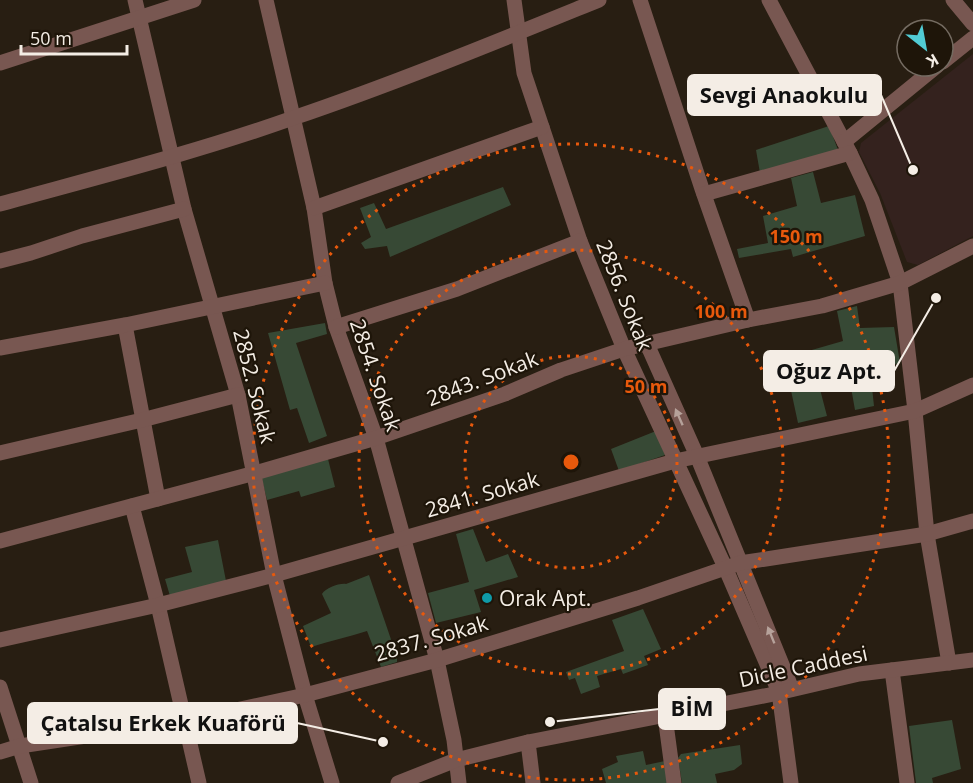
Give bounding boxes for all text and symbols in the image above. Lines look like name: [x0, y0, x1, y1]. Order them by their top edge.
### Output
scale bar: [21, 18, 128, 56]
north arrow: [895, 18, 955, 78]
text: 50 m: [30, 26, 72, 50]
text: K: [922, 49, 943, 73]
callout: Sevgi Anaokulu: [688, 75, 881, 115]
text: Sevgi Anaokulu: [700, 79, 868, 109]
text: 150 m: [769, 224, 823, 248]
street label: 2856. Sokak: [590, 236, 660, 354]
text: 100 m: [694, 299, 748, 323]
street label: 2854. Sokak: [344, 315, 408, 435]
street label: 2852. Sokak: [227, 326, 283, 446]
street label: 2843. Sokak: [422, 344, 542, 412]
callout: Oğuz Apt.: [764, 351, 894, 391]
text: Oğuz Apt.: [776, 355, 882, 385]
text: 50 m: [625, 374, 667, 398]
one-way arrow: [674, 407, 684, 425]
centre of rings: [561, 452, 581, 472]
street label: 2841. Sokak: [422, 464, 542, 524]
place label: Orak Apt.: [499, 584, 591, 612]
marker: Orak Apt.: [480, 591, 494, 605]
street label: 2837. Sokak: [371, 608, 491, 668]
one-way arrow: [766, 626, 775, 644]
street label: Dicle Caddesi: [736, 639, 870, 693]
callout: BİM: [659, 689, 725, 729]
text: BİM: [671, 692, 713, 722]
callout: Çatalsu Erkek Kuaförü: [28, 703, 297, 743]
text: Çatalsu Erkek Kuaförü: [40, 707, 286, 737]

